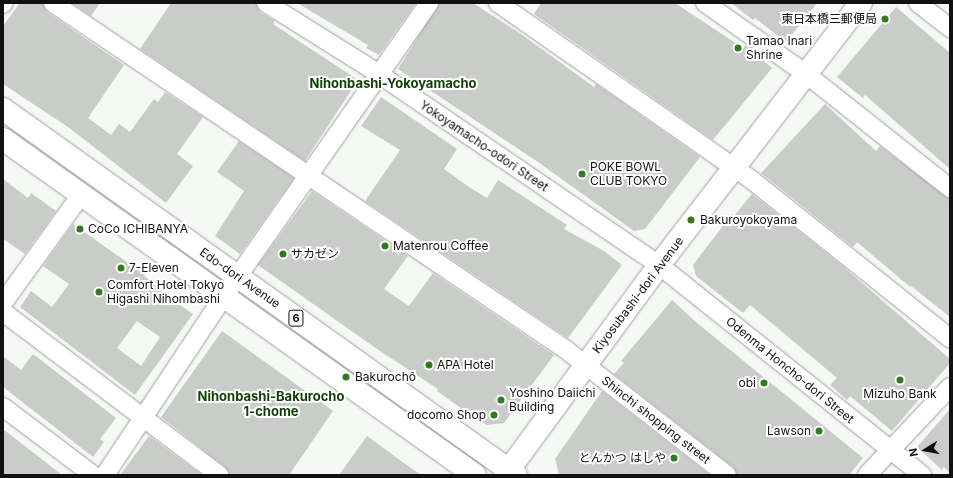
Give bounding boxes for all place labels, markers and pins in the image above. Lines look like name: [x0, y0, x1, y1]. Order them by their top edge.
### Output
place label: 東日本橋三郵便局: [781, 12, 877, 26]
marker: 東日本橋三郵便局: [880, 14, 890, 24]
place label: Tamao Inari Shrine: [746, 34, 812, 62]
marker: Tamao Inari Shrine: [733, 43, 743, 53]
place label: POKE BOWL CLUB TOKYO: [590, 160, 667, 188]
marker: POKE BOWL CLUB TOKYO: [577, 169, 587, 179]
place label: Bakuroyokoyama: [700, 213, 797, 227]
marker: Bakuroyokoyama: [685, 214, 697, 226]
place label: CoCo ICHIBANYA: [88, 222, 188, 236]
marker: CoCo ICHIBANYA: [75, 224, 85, 234]
place label: Matenrou Coffee: [393, 239, 488, 253]
marker: Matenrou Coffee: [380, 241, 390, 251]
place label: サカゼン: [291, 247, 339, 261]
marker: サカゼン: [278, 249, 288, 259]
place label: 7-Eleven: [129, 261, 179, 275]
marker: 7-Eleven: [116, 263, 126, 273]
place label: Comfort Hotel Tokyo Higashi Nihombashi: [107, 278, 224, 306]
marker: Comfort Hotel Tokyo Higashi Nihombashi: [94, 287, 104, 297]
place label: APA Hotel: [437, 358, 494, 372]
marker: APA Hotel: [424, 360, 434, 370]
place label: Bakurochō: [355, 370, 416, 384]
marker: Bakurochō: [340, 371, 352, 383]
marker: Mizuho Bank: [895, 375, 905, 385]
place label: obi: [739, 376, 756, 390]
marker: obi: [759, 378, 769, 388]
place label: Yoshino Daiichi Building: [509, 386, 595, 414]
place label: Mizuho Bank: [863, 387, 937, 401]
marker: Yoshino Daiichi Building: [496, 395, 506, 405]
place label: docomo Shop: [407, 408, 486, 422]
marker: docomo Shop: [489, 410, 499, 420]
place label: Lawson: [767, 424, 811, 438]
marker: Lawson: [814, 426, 824, 436]
place label: とんかつ はしや: [579, 451, 666, 465]
marker: とんかつ はしや: [669, 453, 679, 463]

